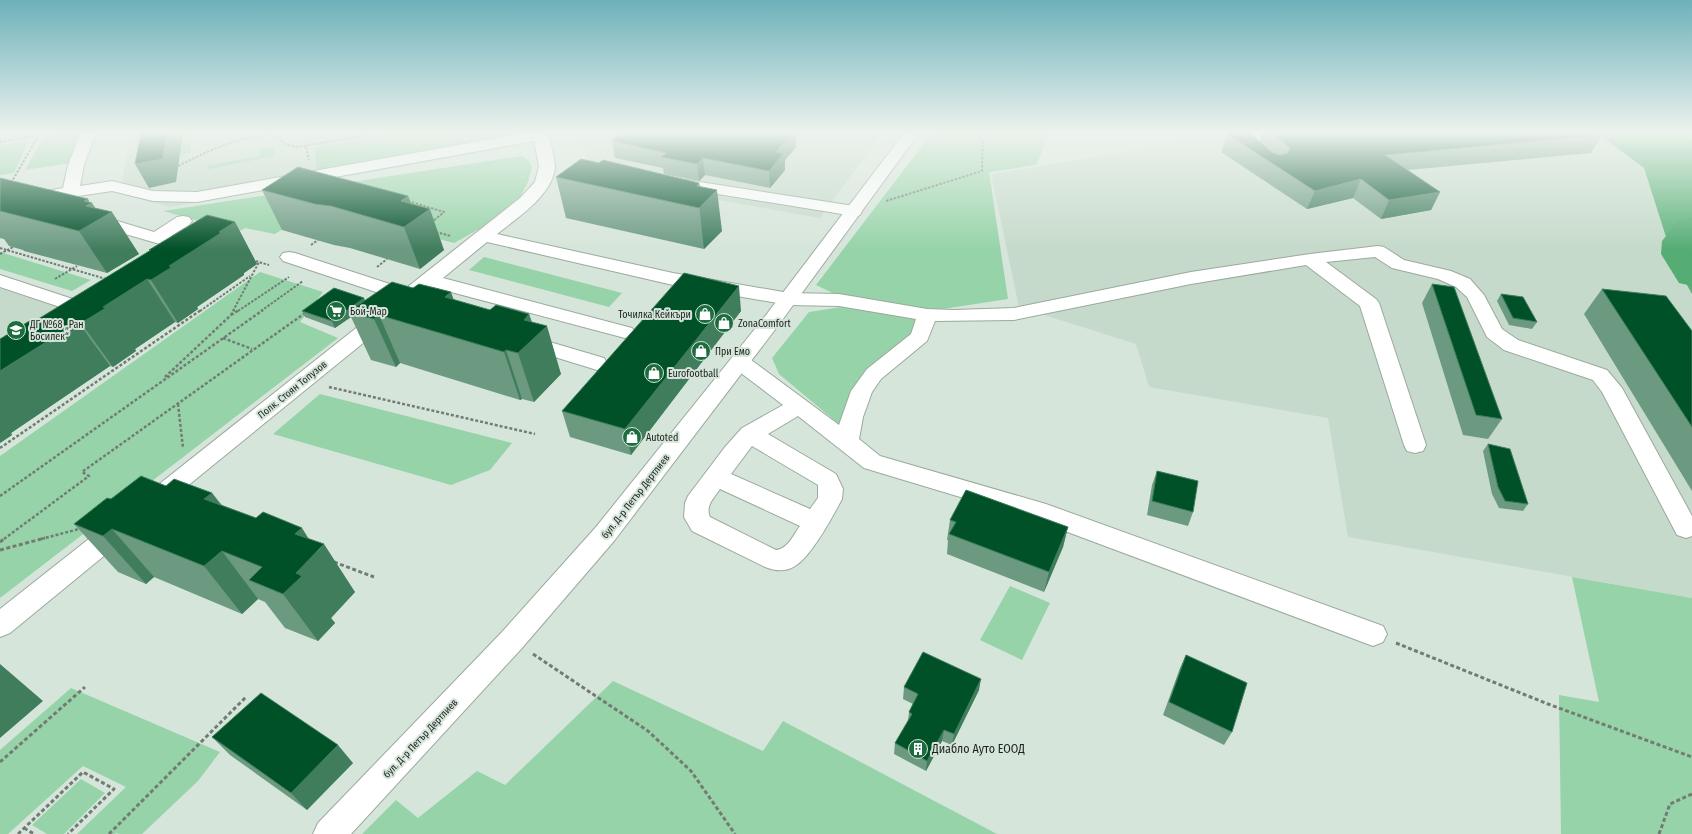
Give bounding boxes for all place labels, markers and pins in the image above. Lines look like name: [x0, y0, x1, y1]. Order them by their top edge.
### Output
supermarket icon: Бой-Мар: [325, 300, 347, 322]
shop icon: Точилка Кейкъри: [694, 303, 716, 325]
place label: Бой-Мар: [350, 306, 387, 318]
place label: Точилка Кейкъри: [618, 309, 691, 321]
shop icon: ZonaComfort: [713, 312, 735, 334]
place label: ZonaComfort: [738, 318, 791, 330]
school or university icon: ДГ №68 „Ран Босилек“: [5, 319, 27, 341]
place label: ДГ №68 „Ран Босилек“: [29, 319, 84, 343]
shop icon: При Емо: [690, 340, 712, 362]
place label: При Емо: [715, 346, 750, 358]
shop icon: Eurofootball: [643, 362, 665, 384]
place label: Eurofootball: [668, 368, 719, 380]
shop icon: Autoted: [621, 426, 643, 448]
place label: Autoted: [646, 432, 678, 444]
building icon: Диабло Ауто ЕООД: [907, 738, 929, 760]
place label: Диабло Ауто ЕООД: [931, 742, 1025, 756]

